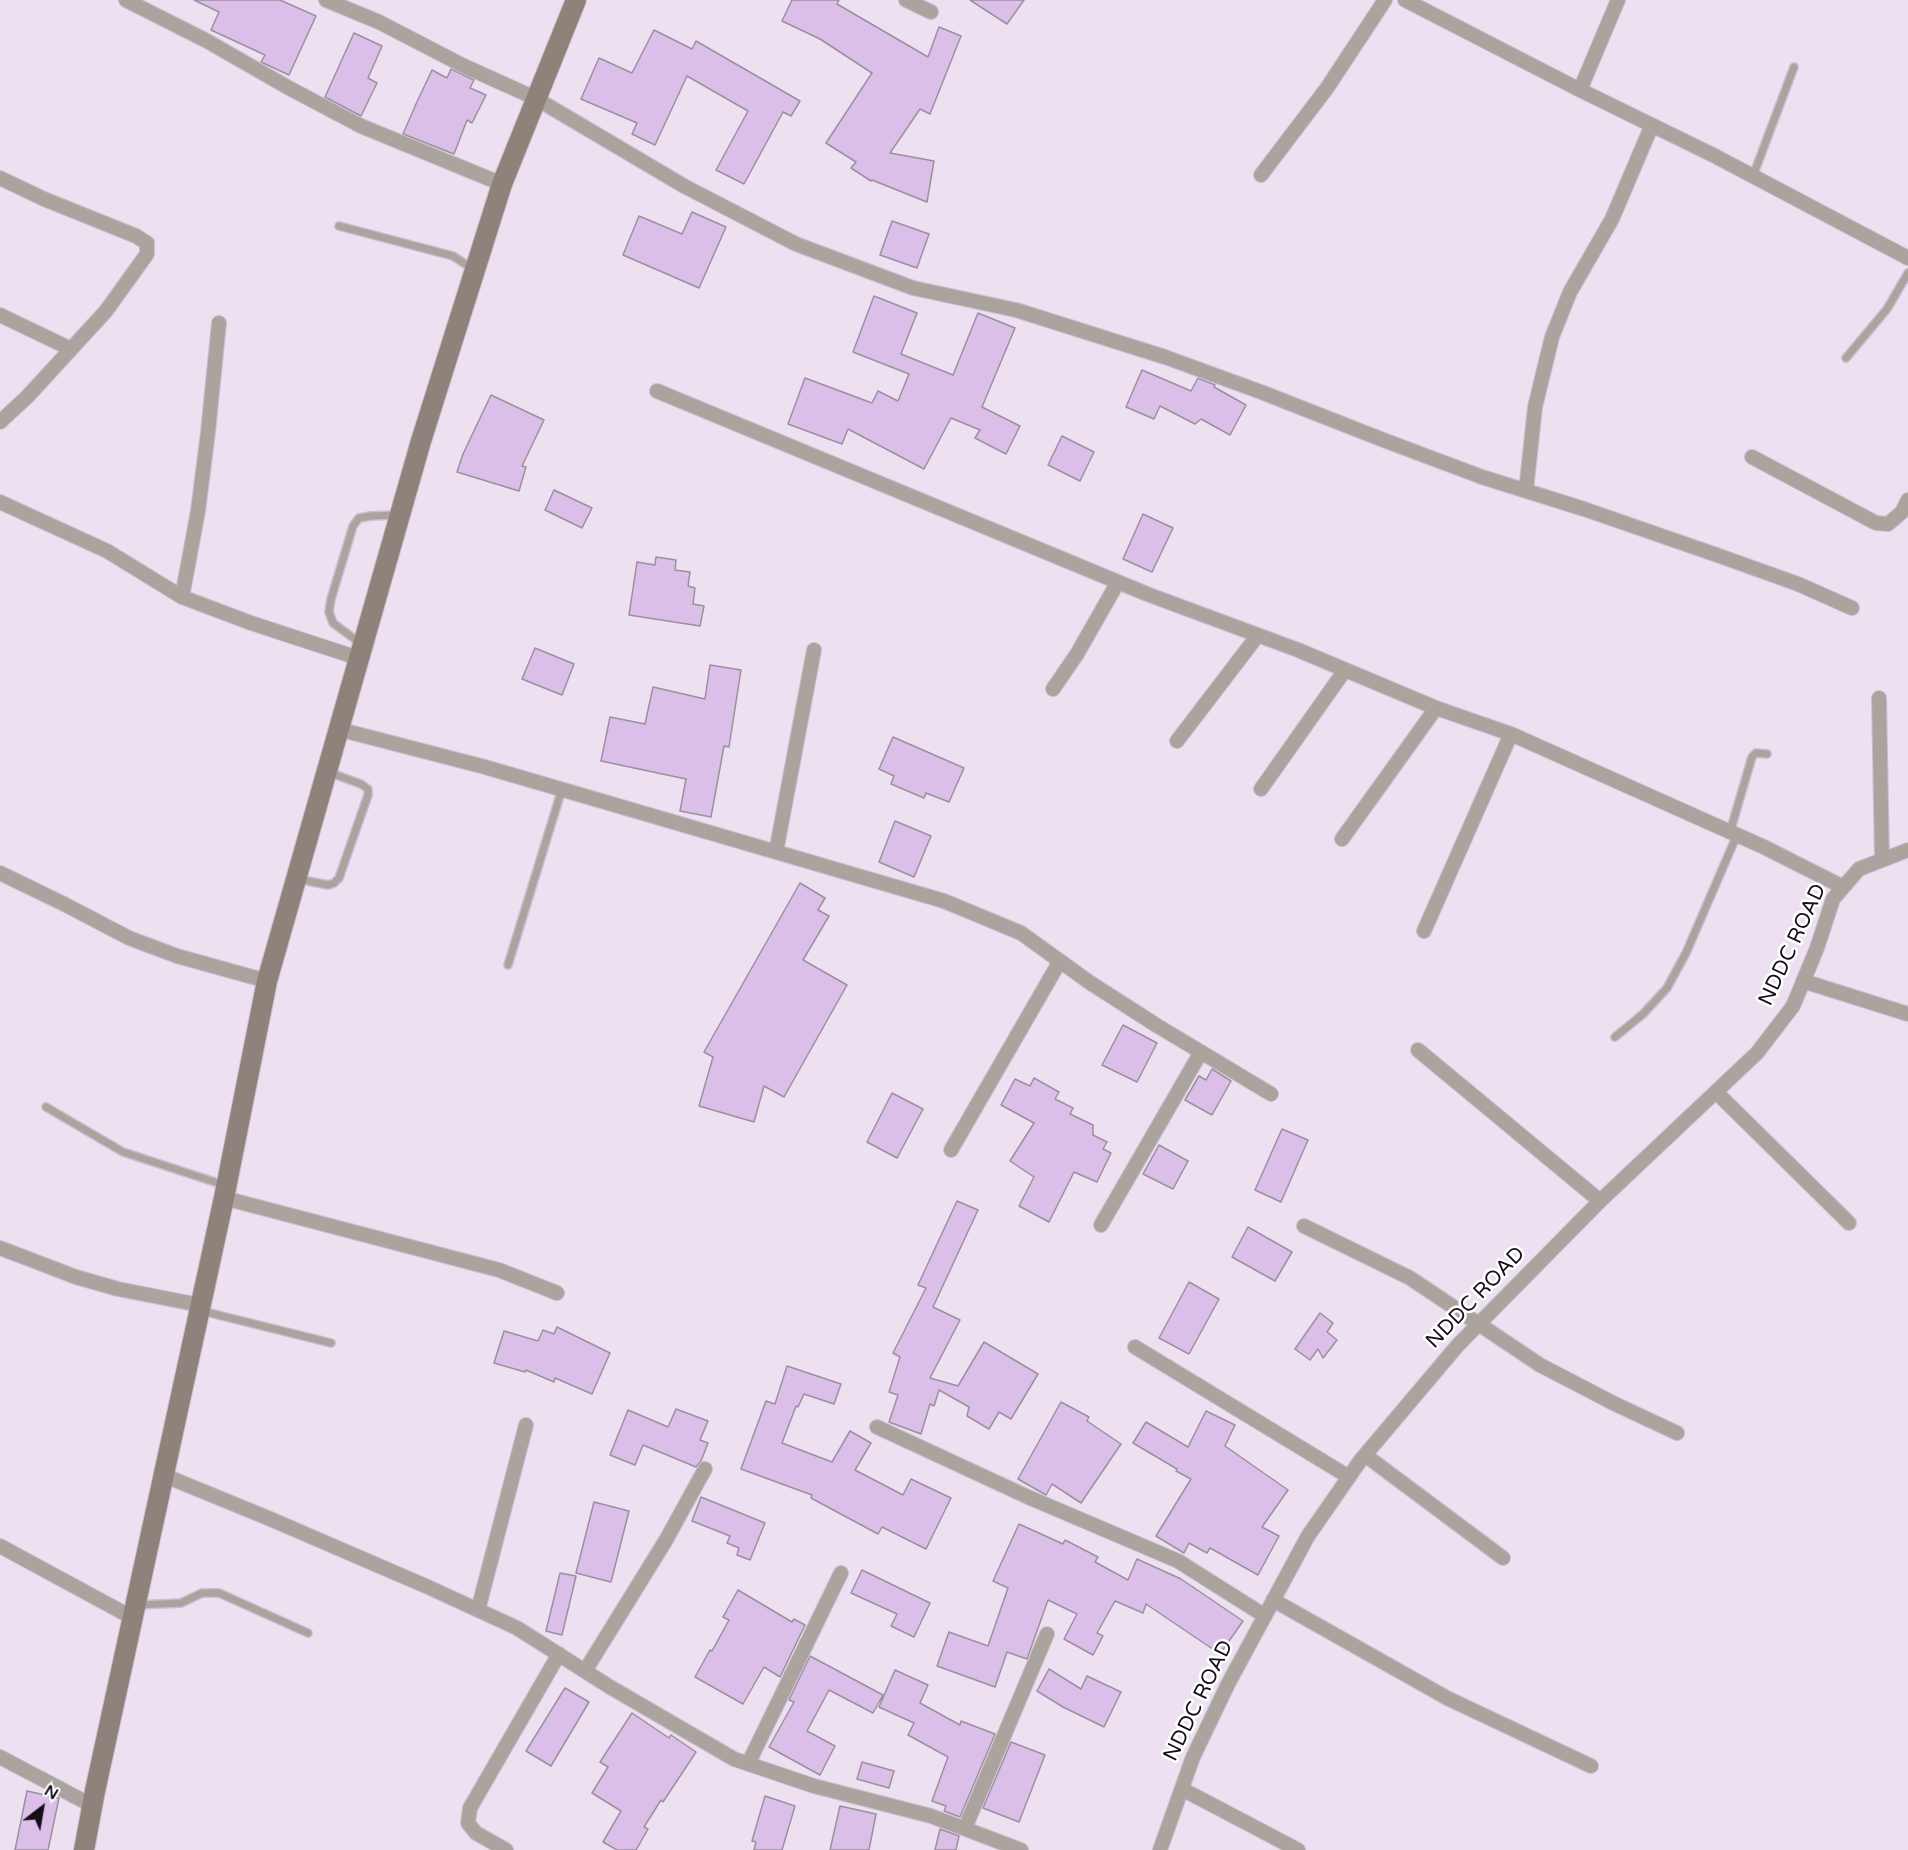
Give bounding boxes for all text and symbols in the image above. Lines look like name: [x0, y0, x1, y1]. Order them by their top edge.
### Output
street label: NDDC ROAD: [1754, 880, 1832, 1010]
street label: NDDC ROAD: [1421, 1242, 1531, 1354]
street label: NDDC ROAD: [1159, 1636, 1239, 1766]
north arrow: [12, 1778, 72, 1838]
text: N: [41, 1781, 62, 1804]

